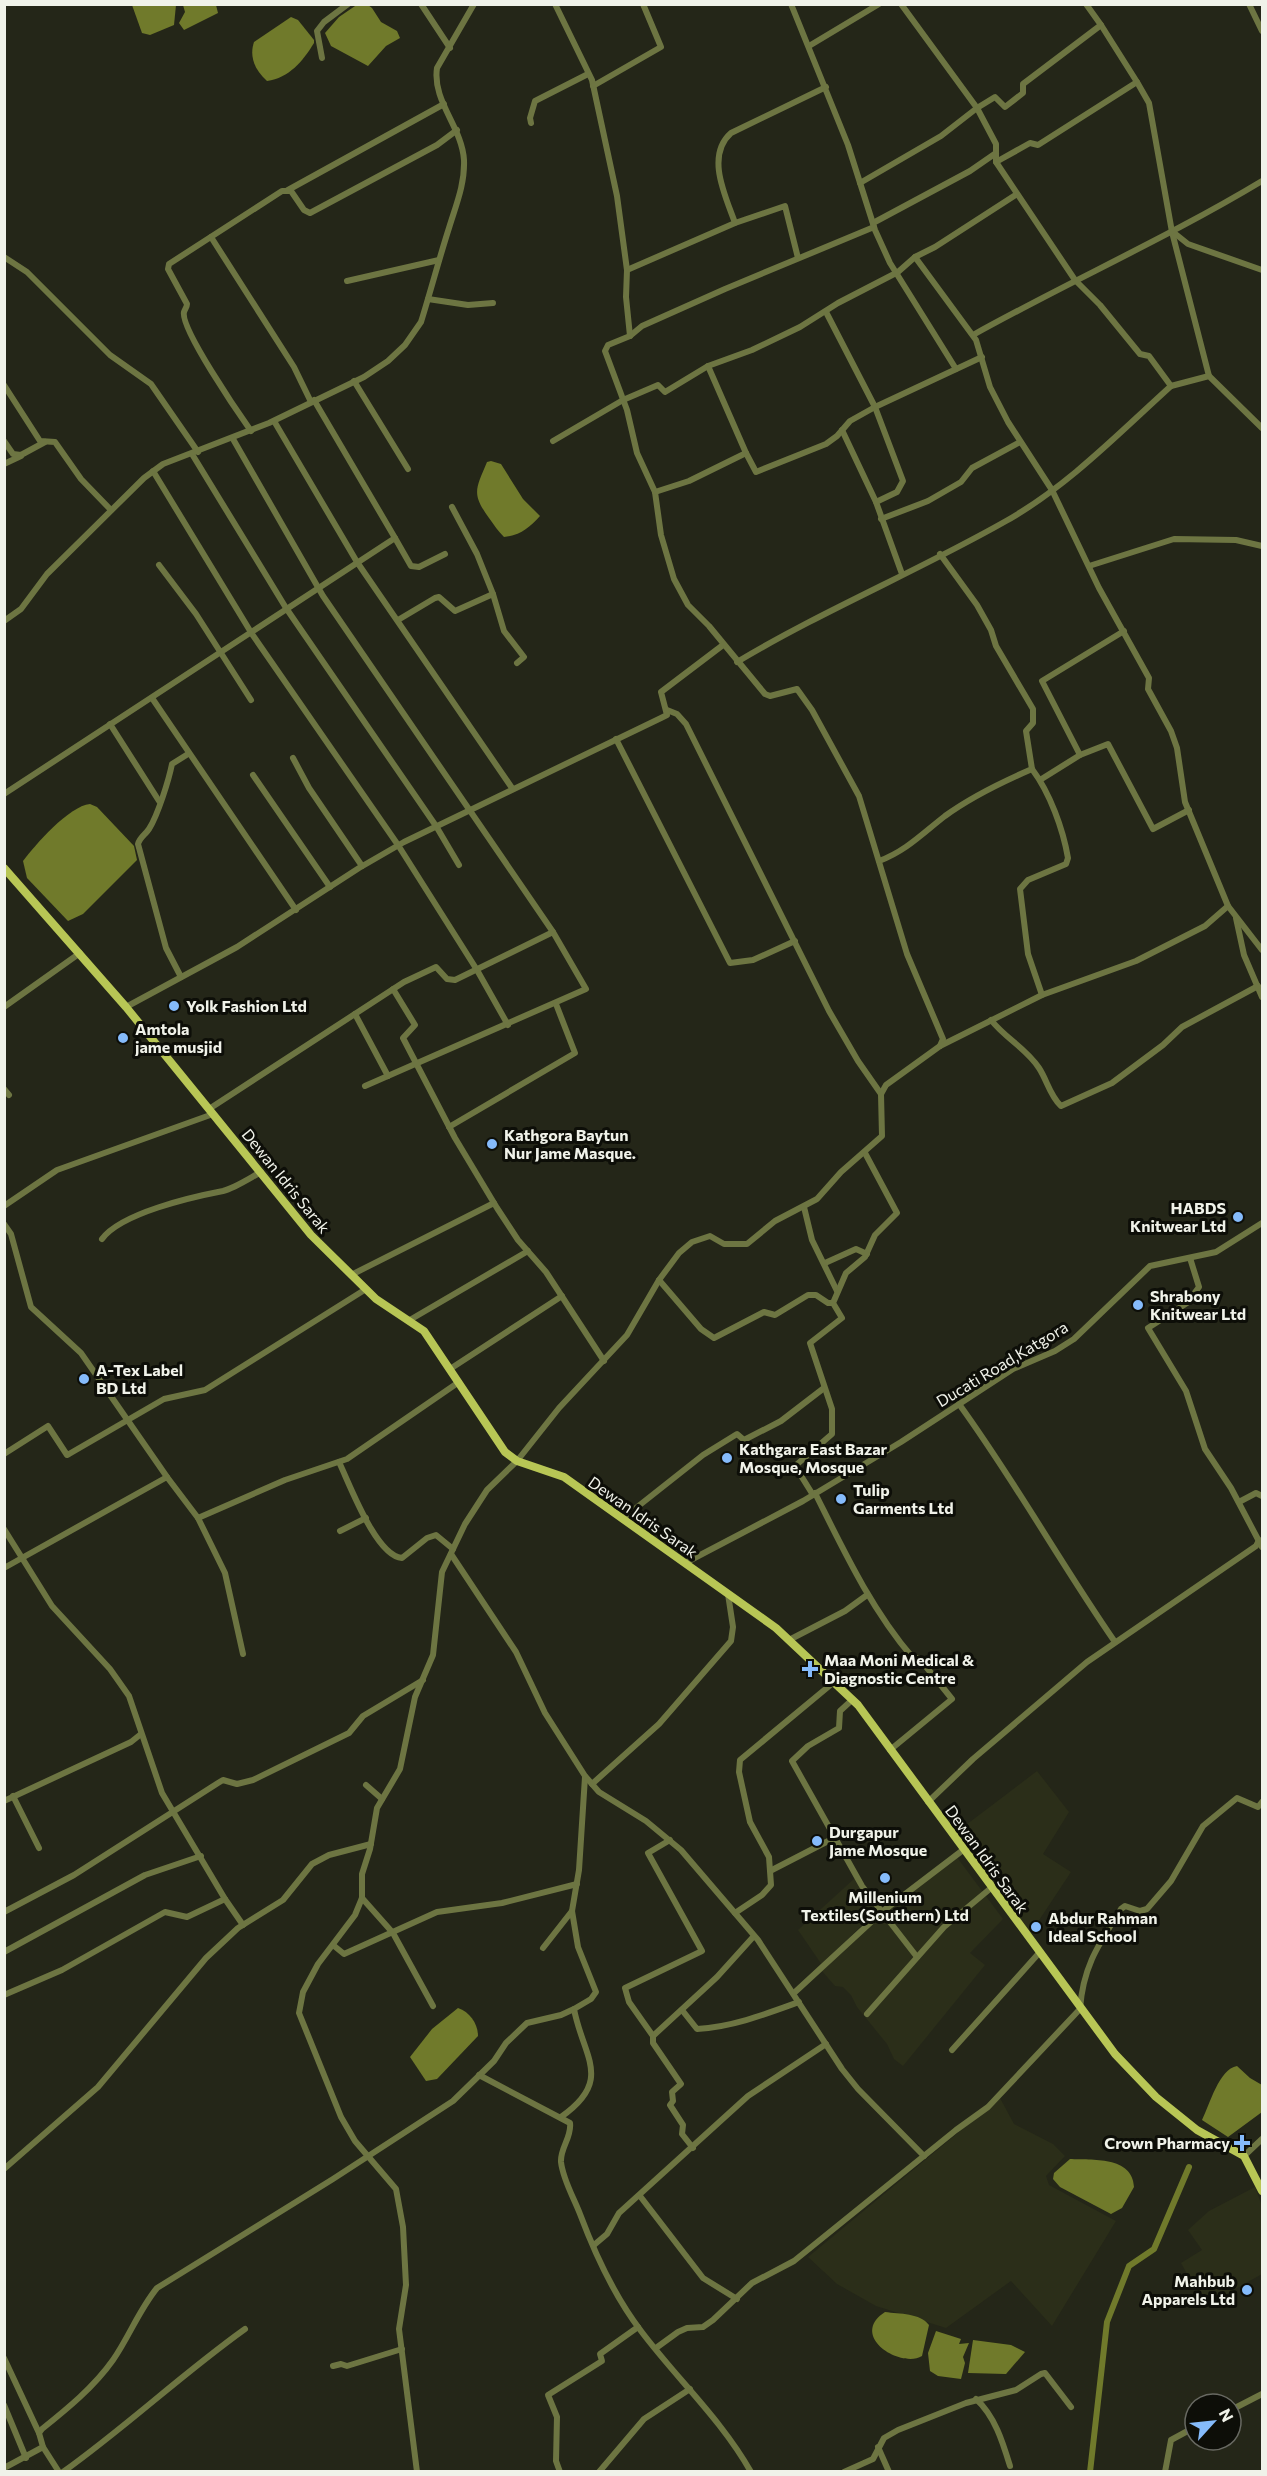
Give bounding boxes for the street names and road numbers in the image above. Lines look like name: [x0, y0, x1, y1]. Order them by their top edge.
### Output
street label: Dewan Idris Sarak: [238, 1125, 335, 1237]
street label: Ducati Road,Katgora: [933, 1317, 1071, 1410]
street label: Dewan Idris Sarak: [585, 1472, 702, 1562]
street label: Dewan Idris Sarak: [942, 1801, 1033, 1917]

